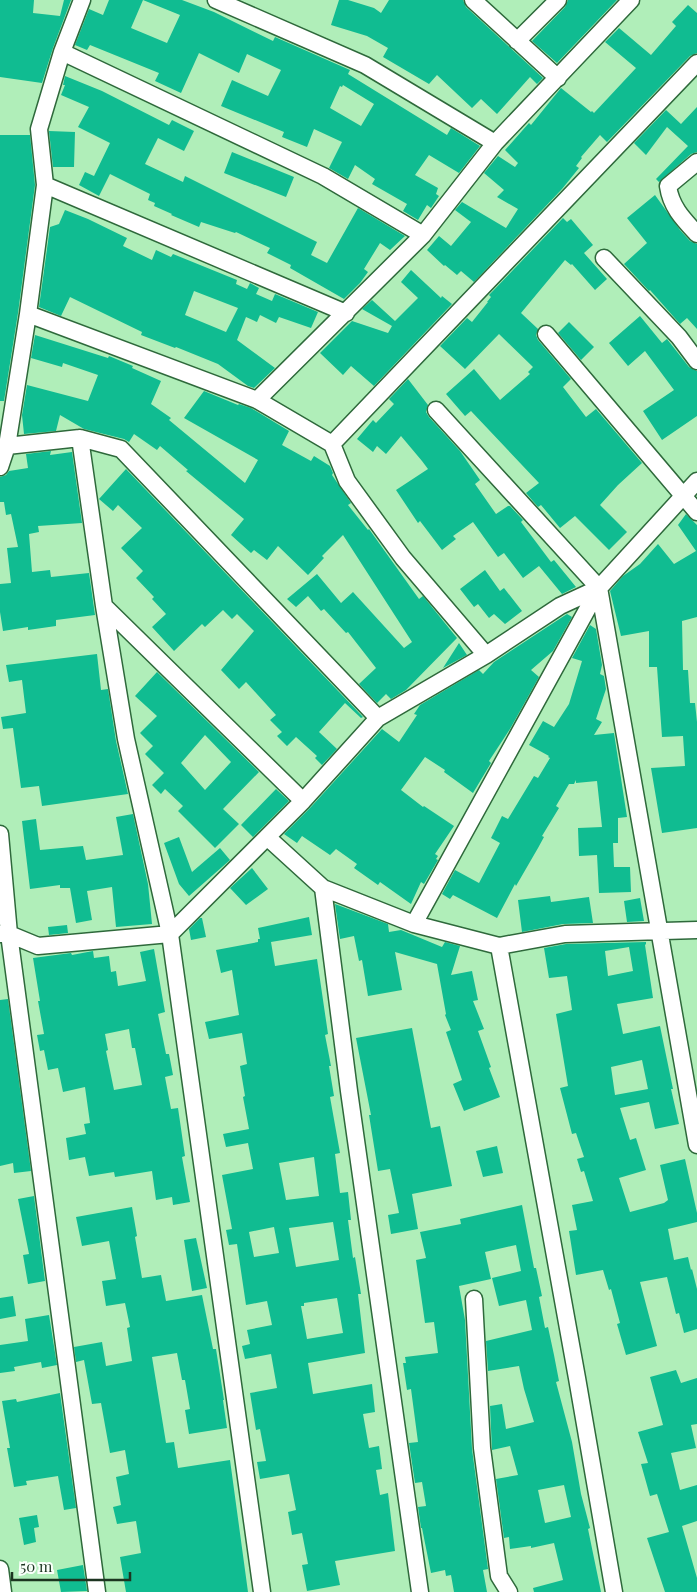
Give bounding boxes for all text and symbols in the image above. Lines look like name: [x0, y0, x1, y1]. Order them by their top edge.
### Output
scale bar: [12, 1550, 130, 1582]
text: 50 m: [20, 1556, 53, 1576]

